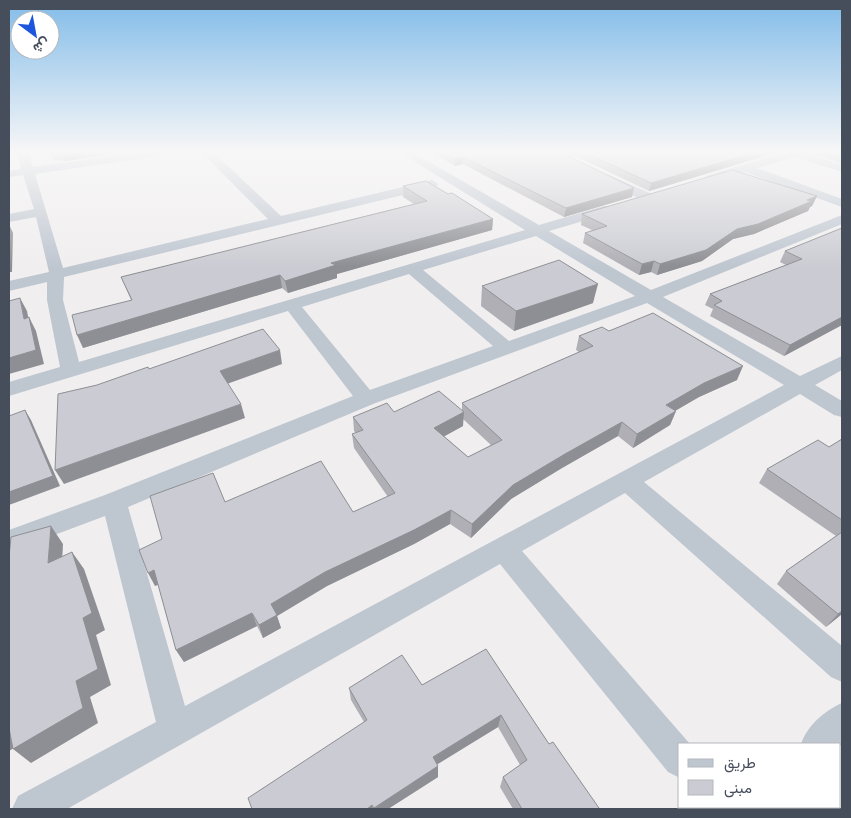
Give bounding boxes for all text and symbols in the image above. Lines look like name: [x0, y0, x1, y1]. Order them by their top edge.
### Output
north arrow: [10, 10, 60, 60]
text: ش: [30, 34, 54, 58]
legend: [678, 743, 841, 808]
text: طريق: [724, 753, 756, 773]
text: مبنى: [724, 778, 752, 798]

